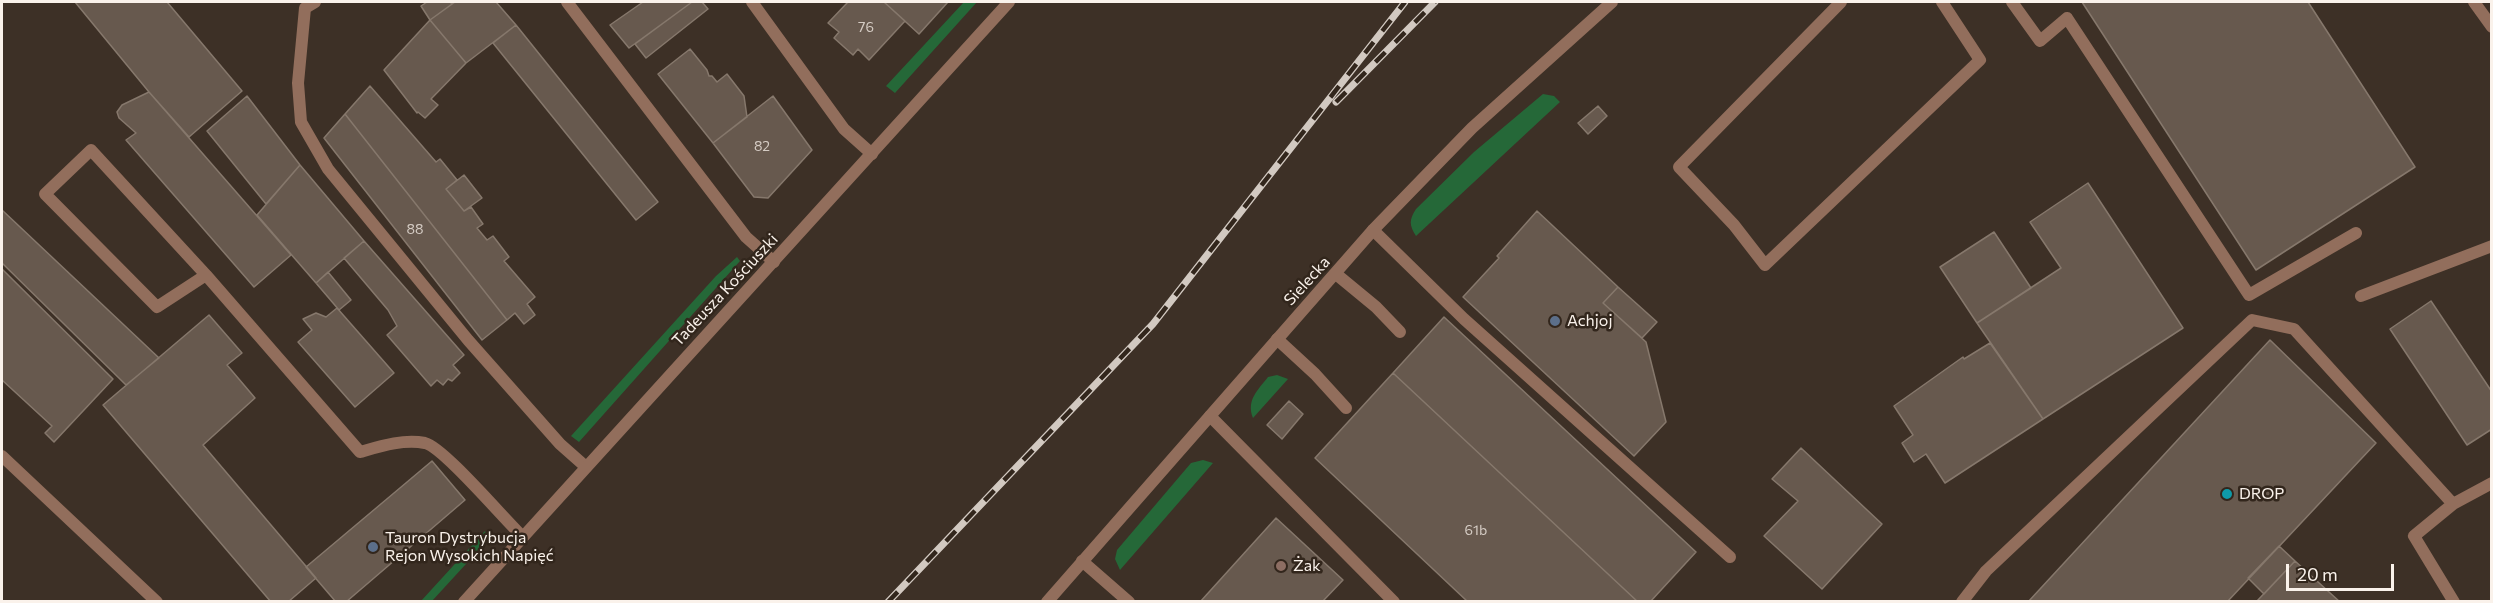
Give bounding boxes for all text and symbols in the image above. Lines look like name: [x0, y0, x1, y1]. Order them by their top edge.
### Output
house number: 76: [858, 19, 874, 35]
house number: 82: [754, 138, 770, 154]
house number: 88: [407, 221, 423, 237]
street label: Tadeusza Kościuszki: [668, 230, 782, 350]
street label: Sielecka: [1280, 253, 1334, 309]
place label: Achjoj: [1567, 311, 1612, 331]
marker: Achjoj: [1548, 314, 1562, 328]
place label: DROP: [2239, 484, 2284, 504]
marker: DROP: [2220, 487, 2234, 501]
house number: 61b: [1465, 522, 1487, 538]
place label: Tauron Dystrybucja Rejon Wysokich Napięć: [385, 528, 554, 566]
marker: Tauron Dystrybucja Rejon Wysokich Napięć: [366, 540, 380, 554]
scale bar: [2289, 552, 2397, 590]
place label: Żak: [1293, 556, 1321, 576]
marker: Żak: [1274, 559, 1288, 573]
text: 20 m: [2297, 563, 2338, 585]

